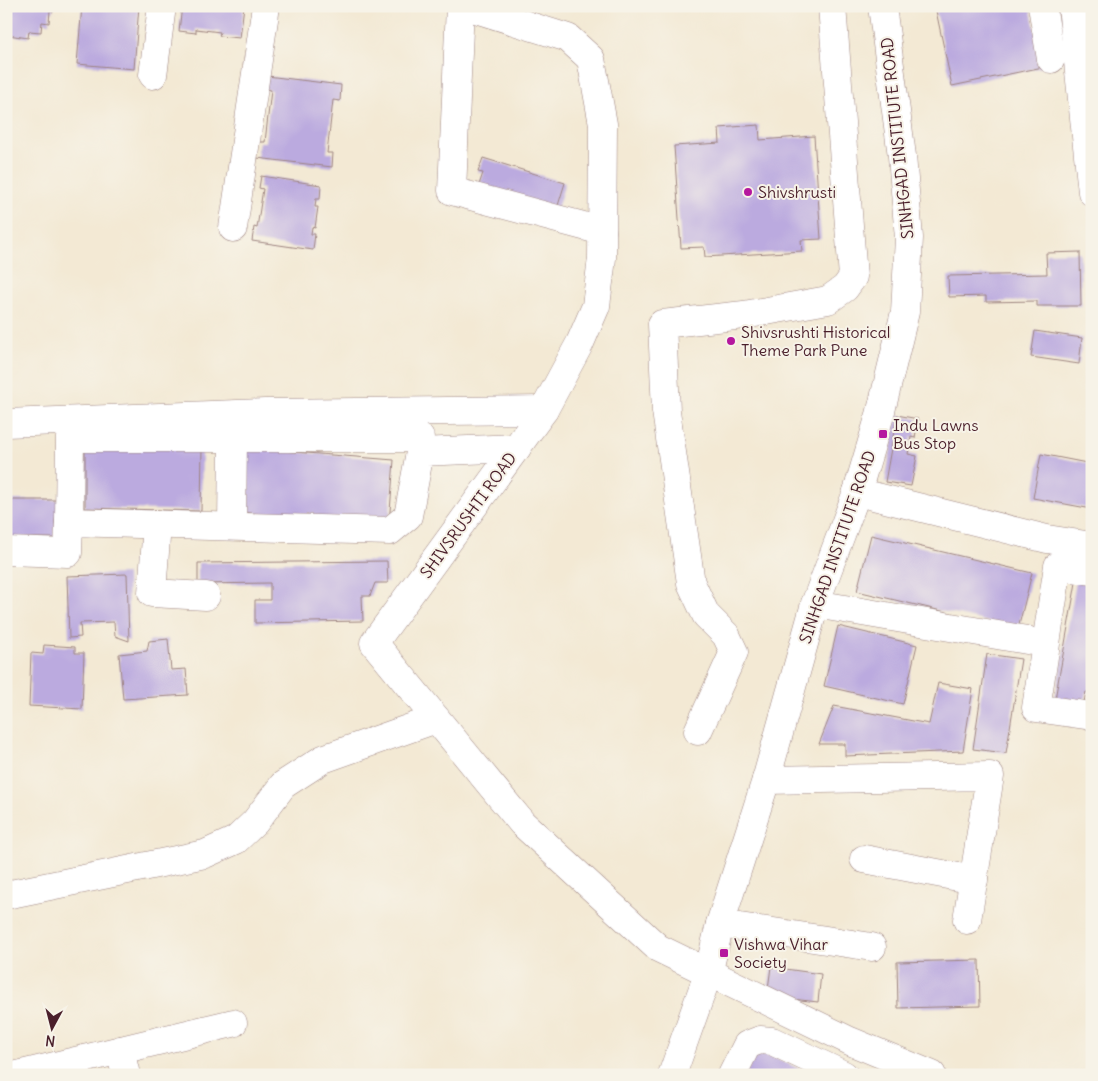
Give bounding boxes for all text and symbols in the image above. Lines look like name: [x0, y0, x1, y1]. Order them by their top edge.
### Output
street label: SINHGAD INSTITUTE ROAD: [876, 36, 918, 240]
place label: Shivshrusti: [758, 182, 836, 202]
marker: Shivshrusti: [742, 186, 754, 198]
place label: Shivsrushti Historical Theme Park Pune: [741, 322, 890, 360]
marker: Shivsrushti Historical Theme Park Pune: [725, 335, 737, 347]
place label: Indu Lawns Bus Stop: [893, 415, 979, 453]
marker: Indu Lawns Bus Stop: [877, 428, 889, 440]
street label: SHIVSRUSHTI ROAD: [416, 448, 520, 582]
street label: SINHGAD INSTITUTE ROAD: [795, 448, 879, 646]
place label: Vishwa Vihar Society: [734, 934, 828, 972]
marker: Vishwa Vihar Society: [718, 947, 730, 959]
north arrow: [28, 1004, 78, 1054]
text: N: [45, 1031, 56, 1050]

